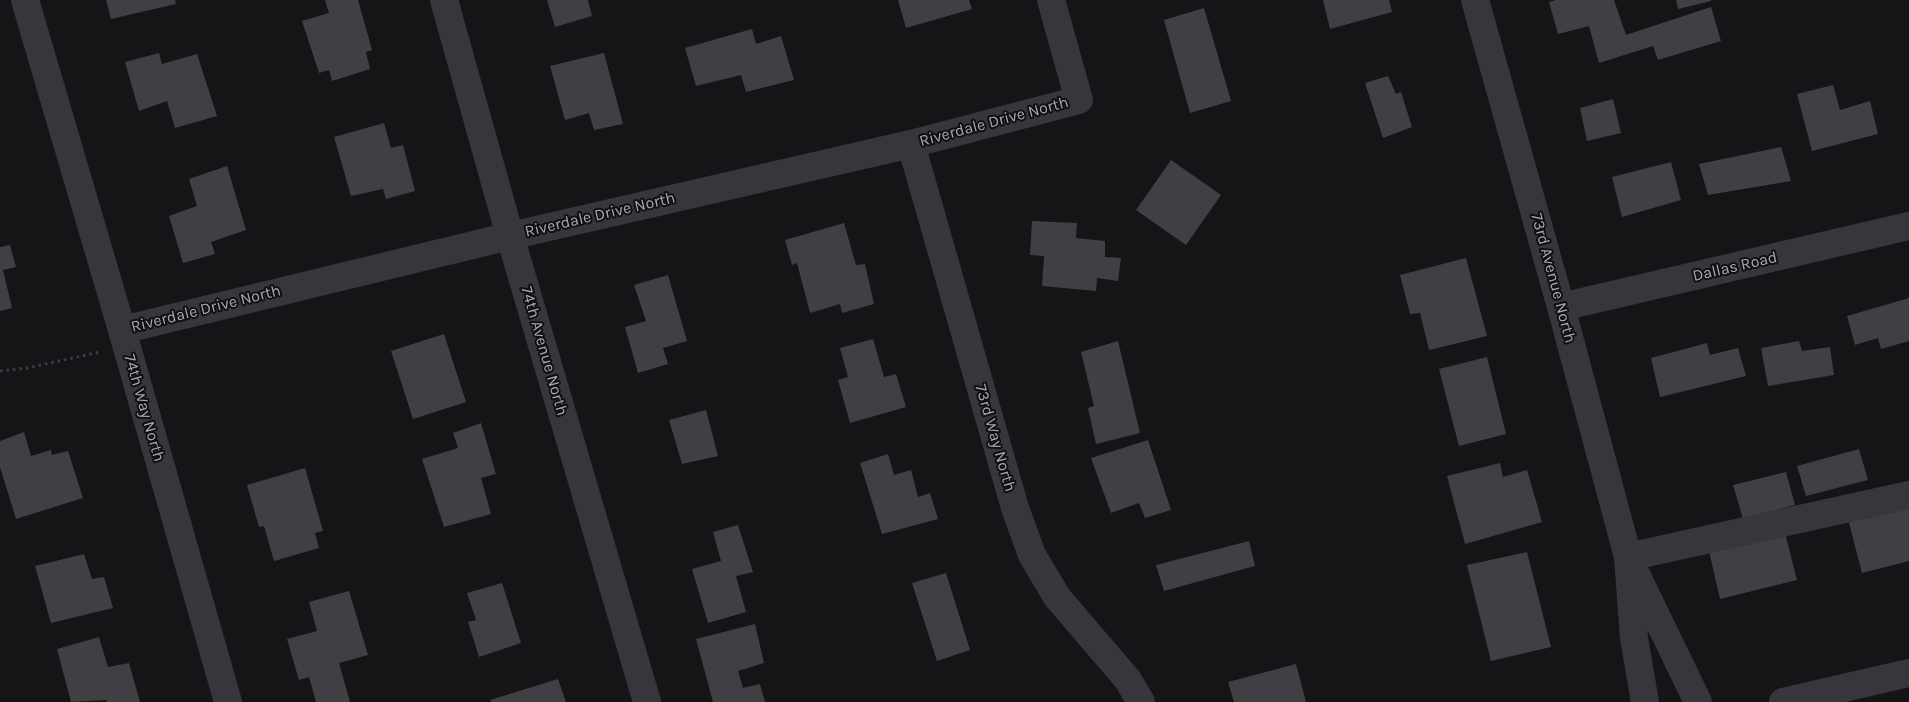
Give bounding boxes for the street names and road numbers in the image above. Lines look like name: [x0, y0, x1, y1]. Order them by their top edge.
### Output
street label: Riverdale Drive North: [917, 93, 1071, 151]
street label: Riverdale Drive North: [523, 188, 677, 242]
street label: 73rd Avenue North: [1526, 211, 1580, 345]
street label: Dallas Road: [1691, 248, 1779, 286]
street label: Riverdale Drive North: [129, 281, 283, 337]
street label: 74th Avenue North: [516, 284, 572, 418]
street label: 74th Way North: [119, 352, 169, 464]
street label: 73rd Way North: [970, 382, 1020, 494]

